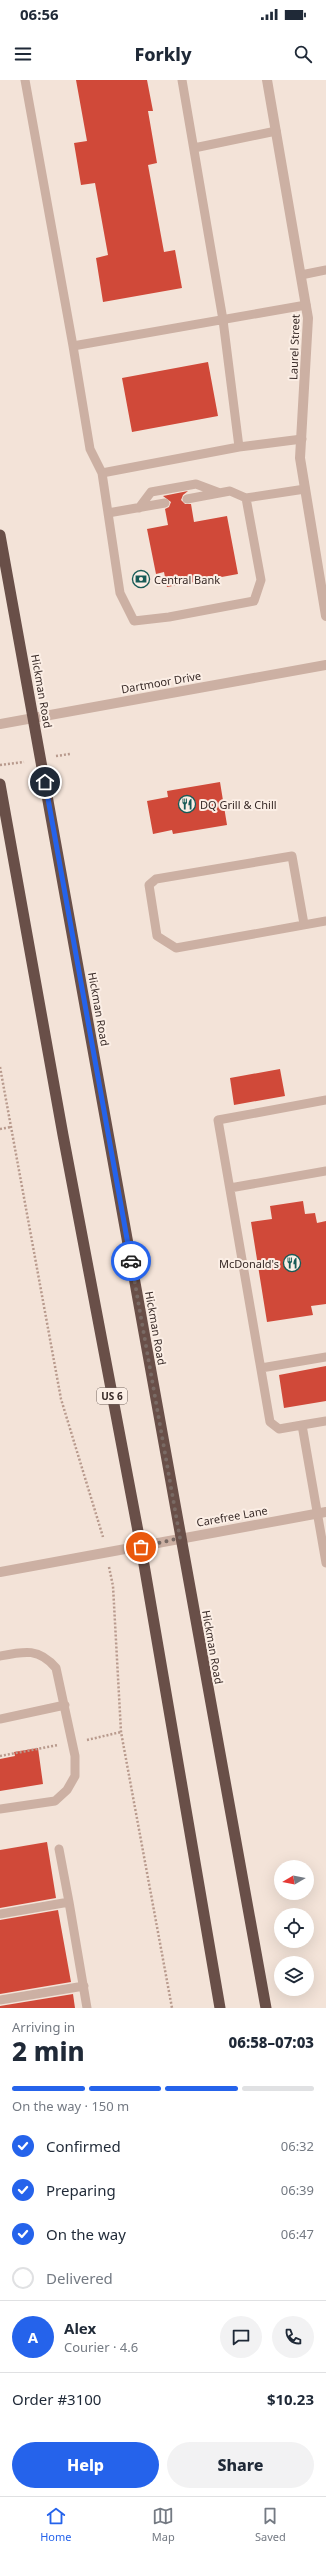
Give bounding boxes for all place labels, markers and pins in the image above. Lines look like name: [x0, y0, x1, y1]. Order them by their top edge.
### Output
bank icon: Central Bank: [131, 569, 151, 589]
place label: Central Bank: [154, 572, 220, 587]
pin: [28, 765, 62, 799]
restaurant icon: DQ Grill & Chill: [177, 794, 197, 814]
place label: DQ Grill & Chill: [200, 797, 277, 812]
restaurant icon: McDonald's: [282, 1253, 302, 1273]
place label: McDonald's: [219, 1256, 279, 1271]
pin: [124, 1530, 158, 1564]

